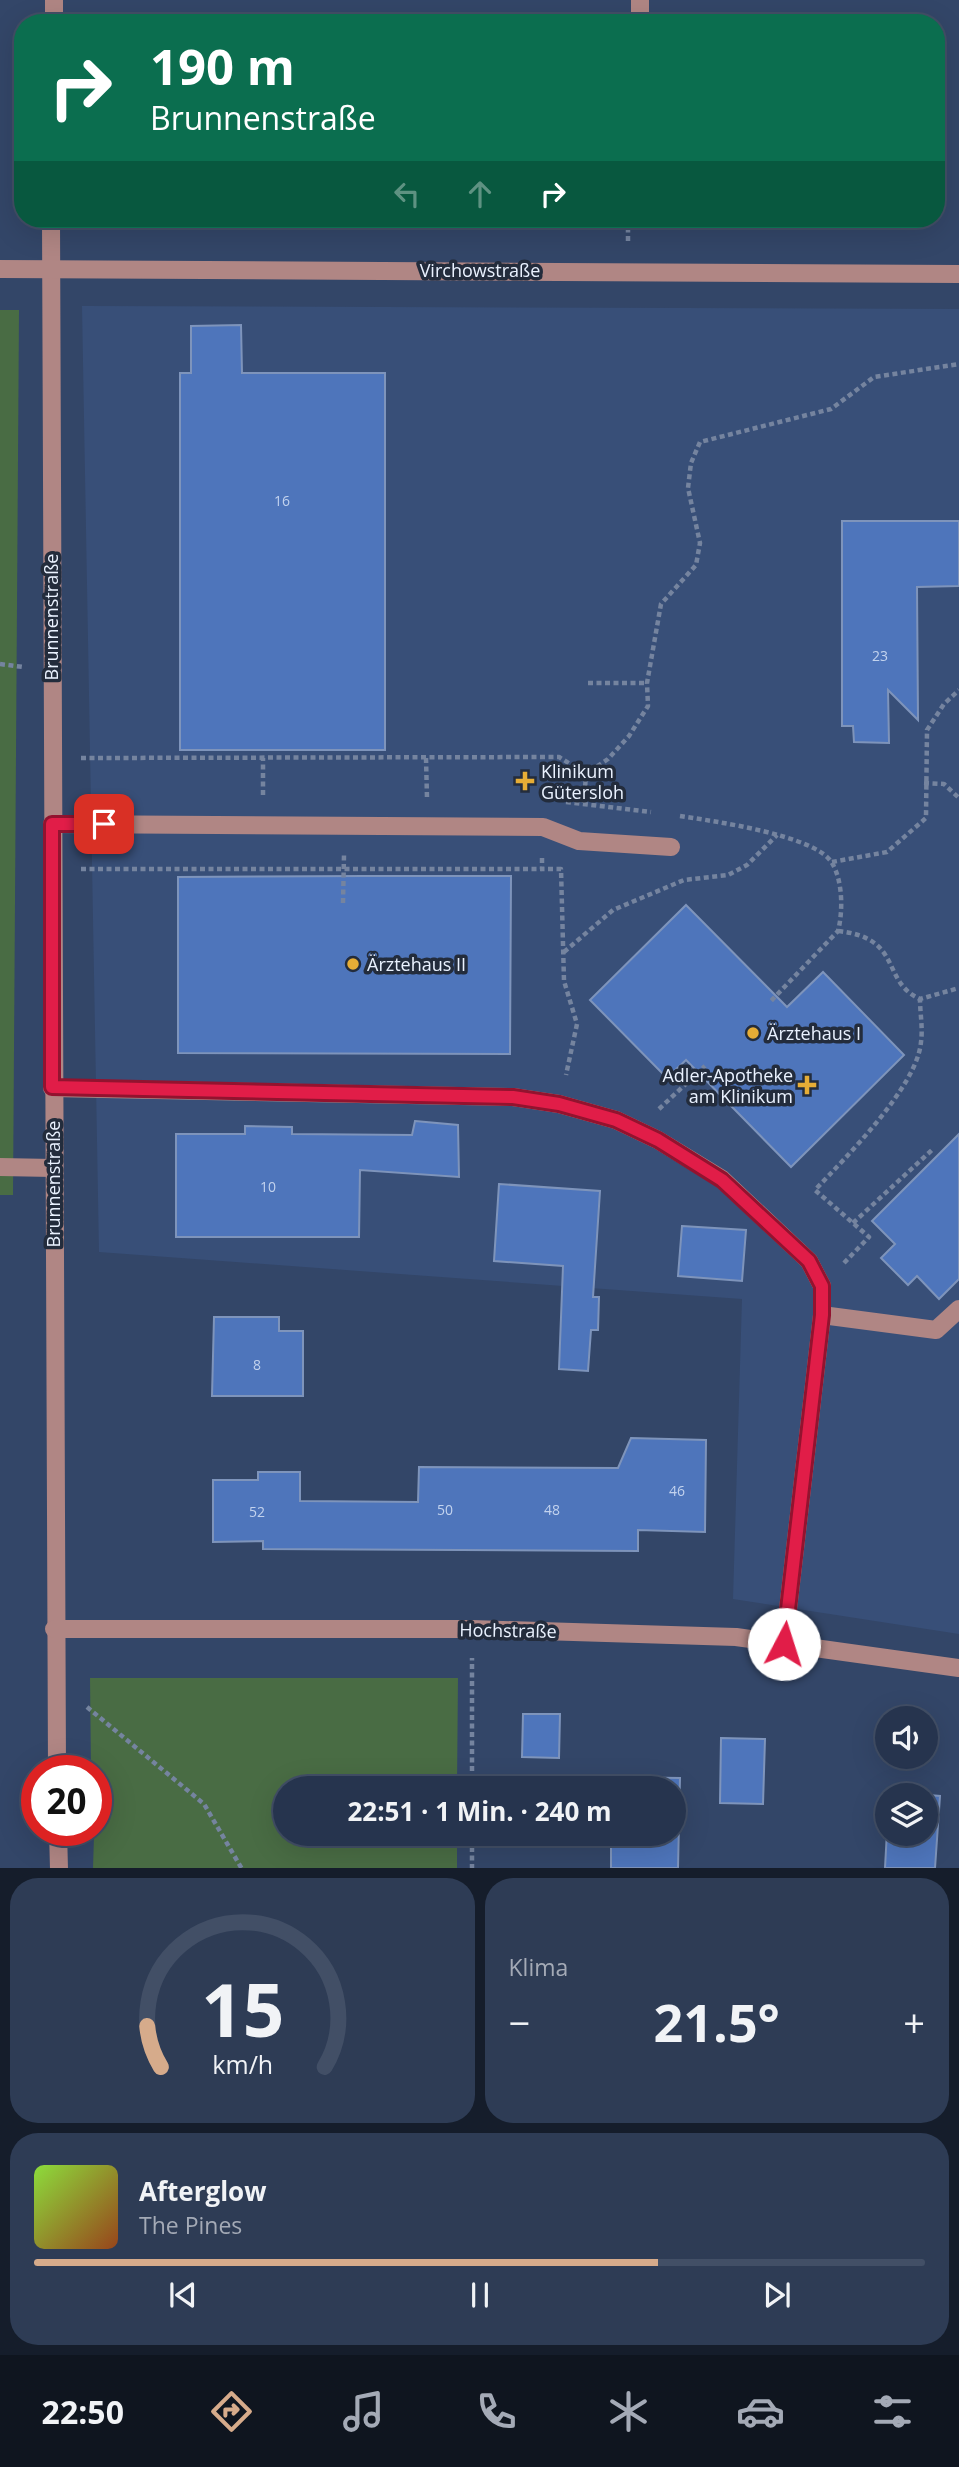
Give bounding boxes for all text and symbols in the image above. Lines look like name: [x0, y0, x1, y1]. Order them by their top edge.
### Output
text: 190 m: [150, 33, 295, 99]
icon: right: [35, 42, 126, 133]
text: Brunnenstraße: [150, 96, 376, 139]
icon: left: [388, 175, 426, 213]
icon: ahead: [461, 175, 499, 213]
icon: right: [534, 175, 572, 213]
street label: Virchowstraße: [420, 258, 540, 282]
house number: 16: [274, 491, 290, 510]
street label: Brunnenstraße: [39, 554, 63, 680]
house number: 23: [872, 646, 888, 665]
place label: Klinikum Gütersloh: [541, 759, 624, 804]
marker: Klinikum Gütersloh: [515, 771, 535, 791]
pin: [74, 794, 134, 854]
icon: arrive: [85, 805, 123, 843]
place label: Ärztehaus II: [367, 952, 466, 976]
marker: Ärztehaus II: [345, 956, 361, 972]
place label: Ärztehaus I: [767, 1021, 861, 1045]
marker: Ärztehaus I: [745, 1025, 761, 1041]
place label: Adler-Apotheke am Klinikum: [662, 1063, 793, 1108]
marker: Adler-Apotheke am Klinikum: [799, 1077, 815, 1093]
street label: Brunnenstraße: [41, 1121, 65, 1247]
house number: 10: [260, 1177, 276, 1196]
house number: 8: [253, 1355, 261, 1374]
house number: 46: [669, 1481, 685, 1500]
house number: 50: [437, 1500, 453, 1519]
house number: 48: [544, 1500, 560, 1519]
house number: 52: [249, 1502, 265, 1521]
position arrow: [747, 1607, 821, 1681]
street label: Hochstraße: [459, 1617, 557, 1643]
map controls: [875, 1706, 938, 1846]
button: sound: [875, 1706, 938, 1769]
speed limit sign: 20: [21, 1755, 112, 1846]
button: layers: [875, 1783, 938, 1846]
text: 22:51 · 1 Min. · 240 m: [347, 1793, 612, 1829]
text: Klima: [509, 1951, 568, 1983]
text: 15: [201, 1959, 284, 2058]
text: 21.5°: [654, 1986, 780, 2057]
text: −: [509, 1996, 530, 2048]
text: +: [903, 1996, 925, 2048]
text: km/h: [212, 2046, 273, 2080]
text: Afterglow: [139, 2173, 266, 2209]
text: The Pines: [139, 2209, 242, 2241]
icon: previous: [164, 2276, 202, 2314]
icon: pause: [461, 2276, 499, 2314]
icon: next: [758, 2276, 796, 2314]
icon: directions: [207, 2387, 256, 2436]
icon: music: [339, 2387, 388, 2436]
icon: phone: [472, 2387, 521, 2436]
icon: climate: [604, 2387, 653, 2436]
icon: car: [736, 2387, 785, 2436]
icon: filters: [868, 2387, 917, 2436]
text: 22:50: [42, 2390, 124, 2433]

